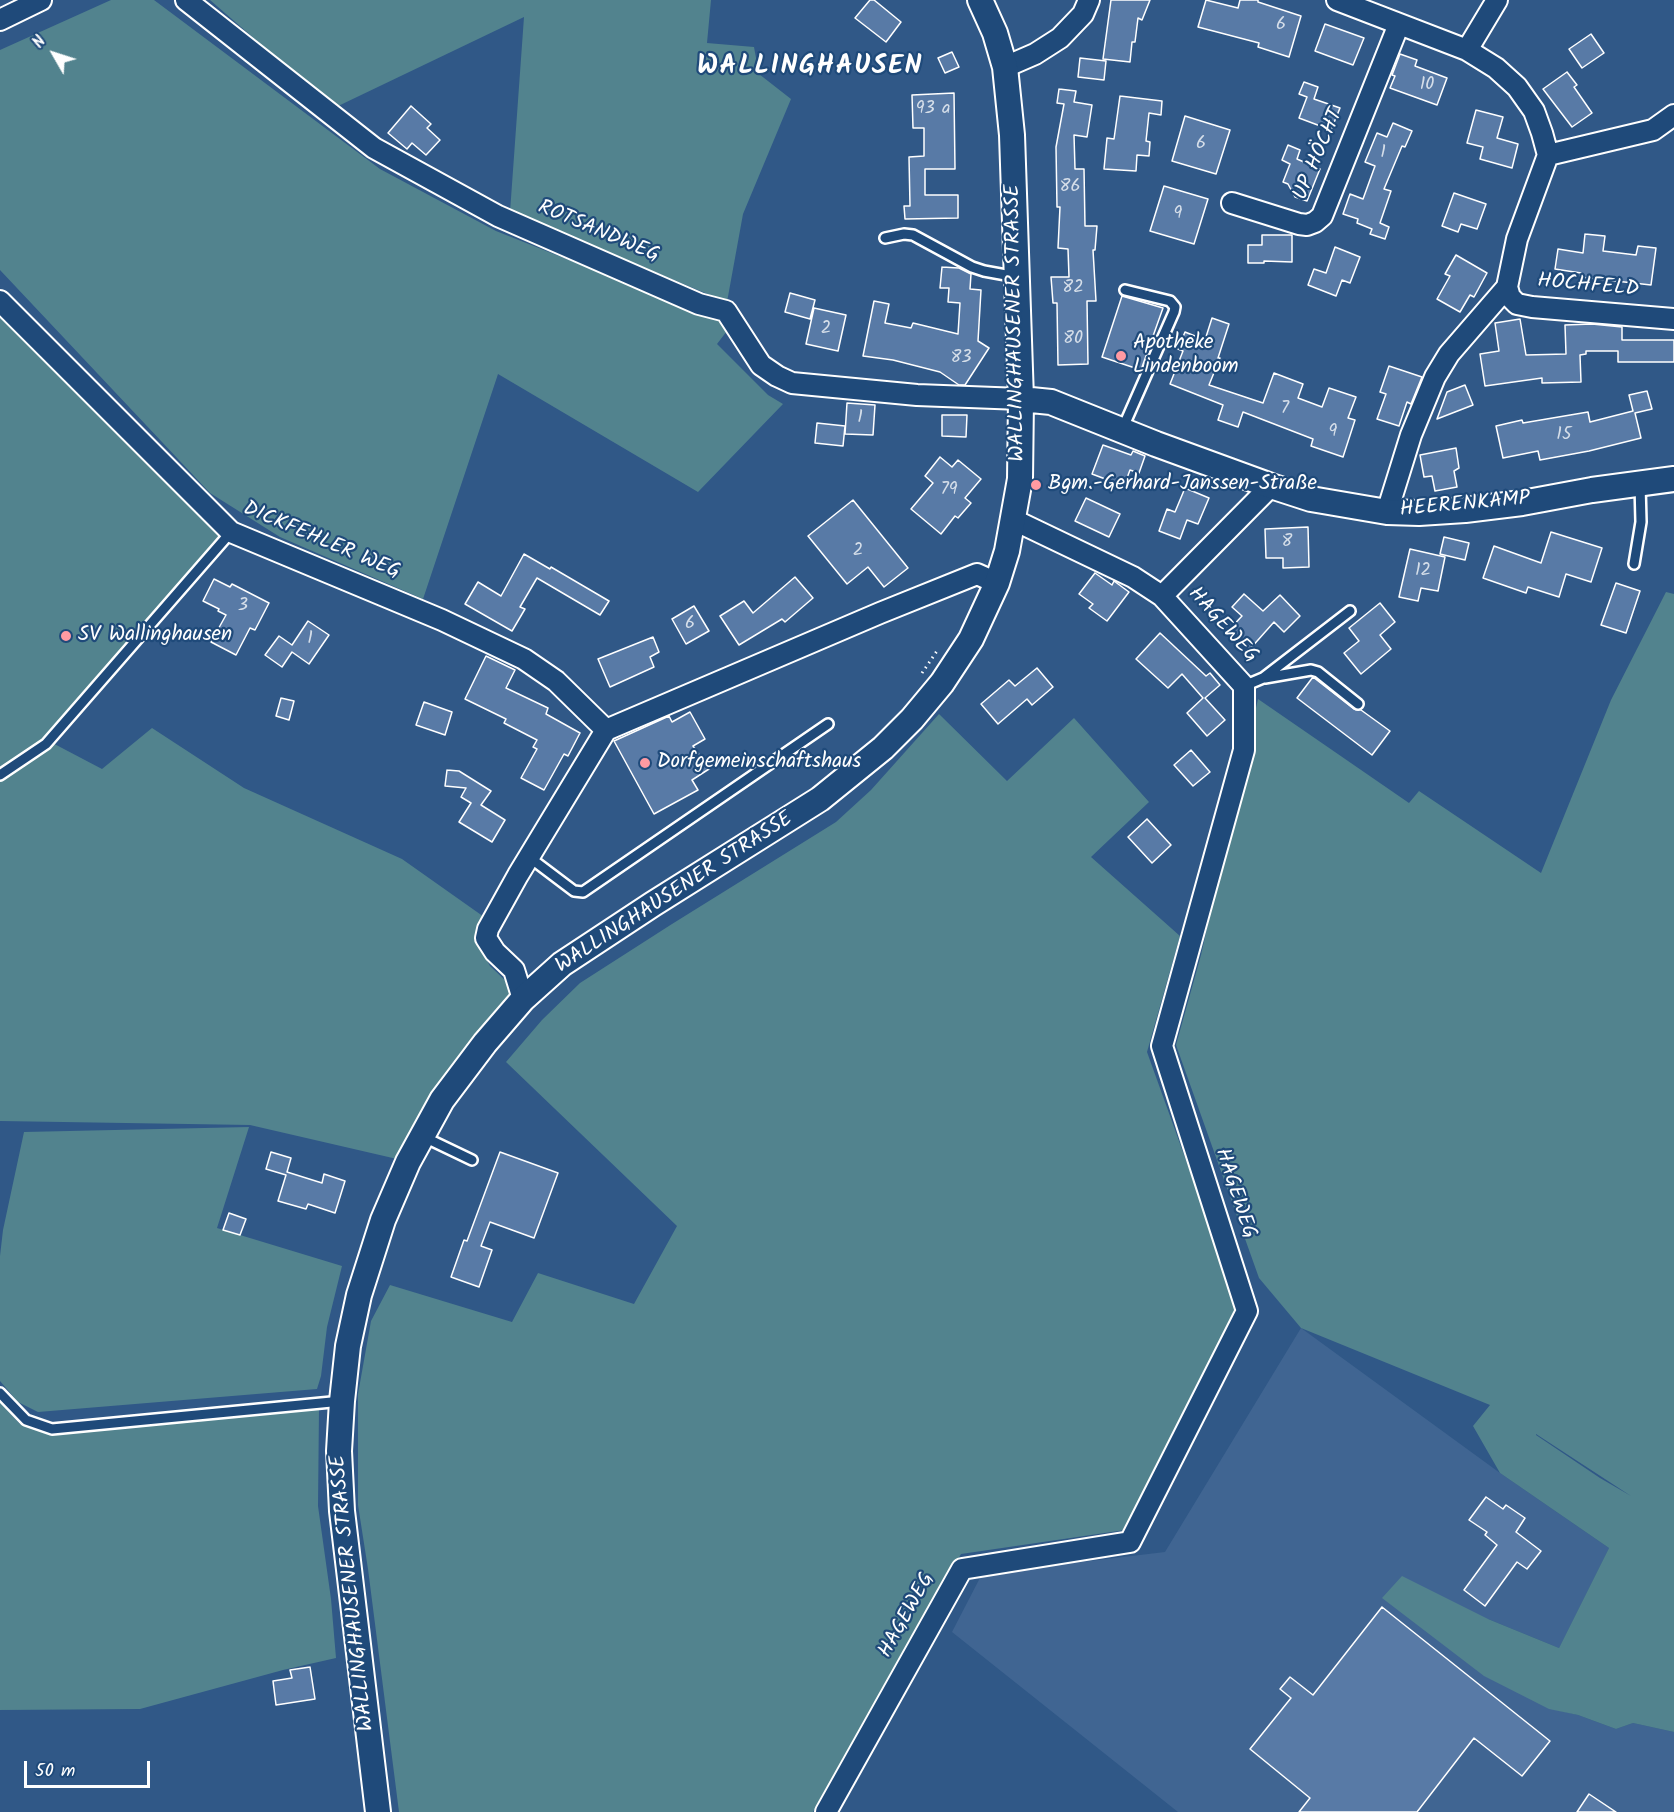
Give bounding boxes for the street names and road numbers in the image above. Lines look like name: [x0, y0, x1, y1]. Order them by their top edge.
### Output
street label: UP HÖCHT: [1289, 105, 1351, 205]
street label: WALLINGHAUSENER STRASSE: [1002, 184, 1032, 462]
street label: ROTSANDWEG: [533, 196, 663, 270]
street label: HOCHFELD: [1536, 270, 1640, 304]
street label: HEERENKAMP: [1399, 488, 1531, 524]
street label: DICKFEHLER WEG: [239, 498, 403, 586]
street label: HAGEWEG: [1181, 583, 1263, 669]
street label: WALLINGHAUSENER STRASSE: [552, 808, 798, 980]
street label: HAGEWEG: [1208, 1146, 1260, 1242]
street label: WALLINGHAUSENER STRASSE: [327, 1454, 381, 1732]
street label: HAGEWEG: [874, 1569, 942, 1663]

